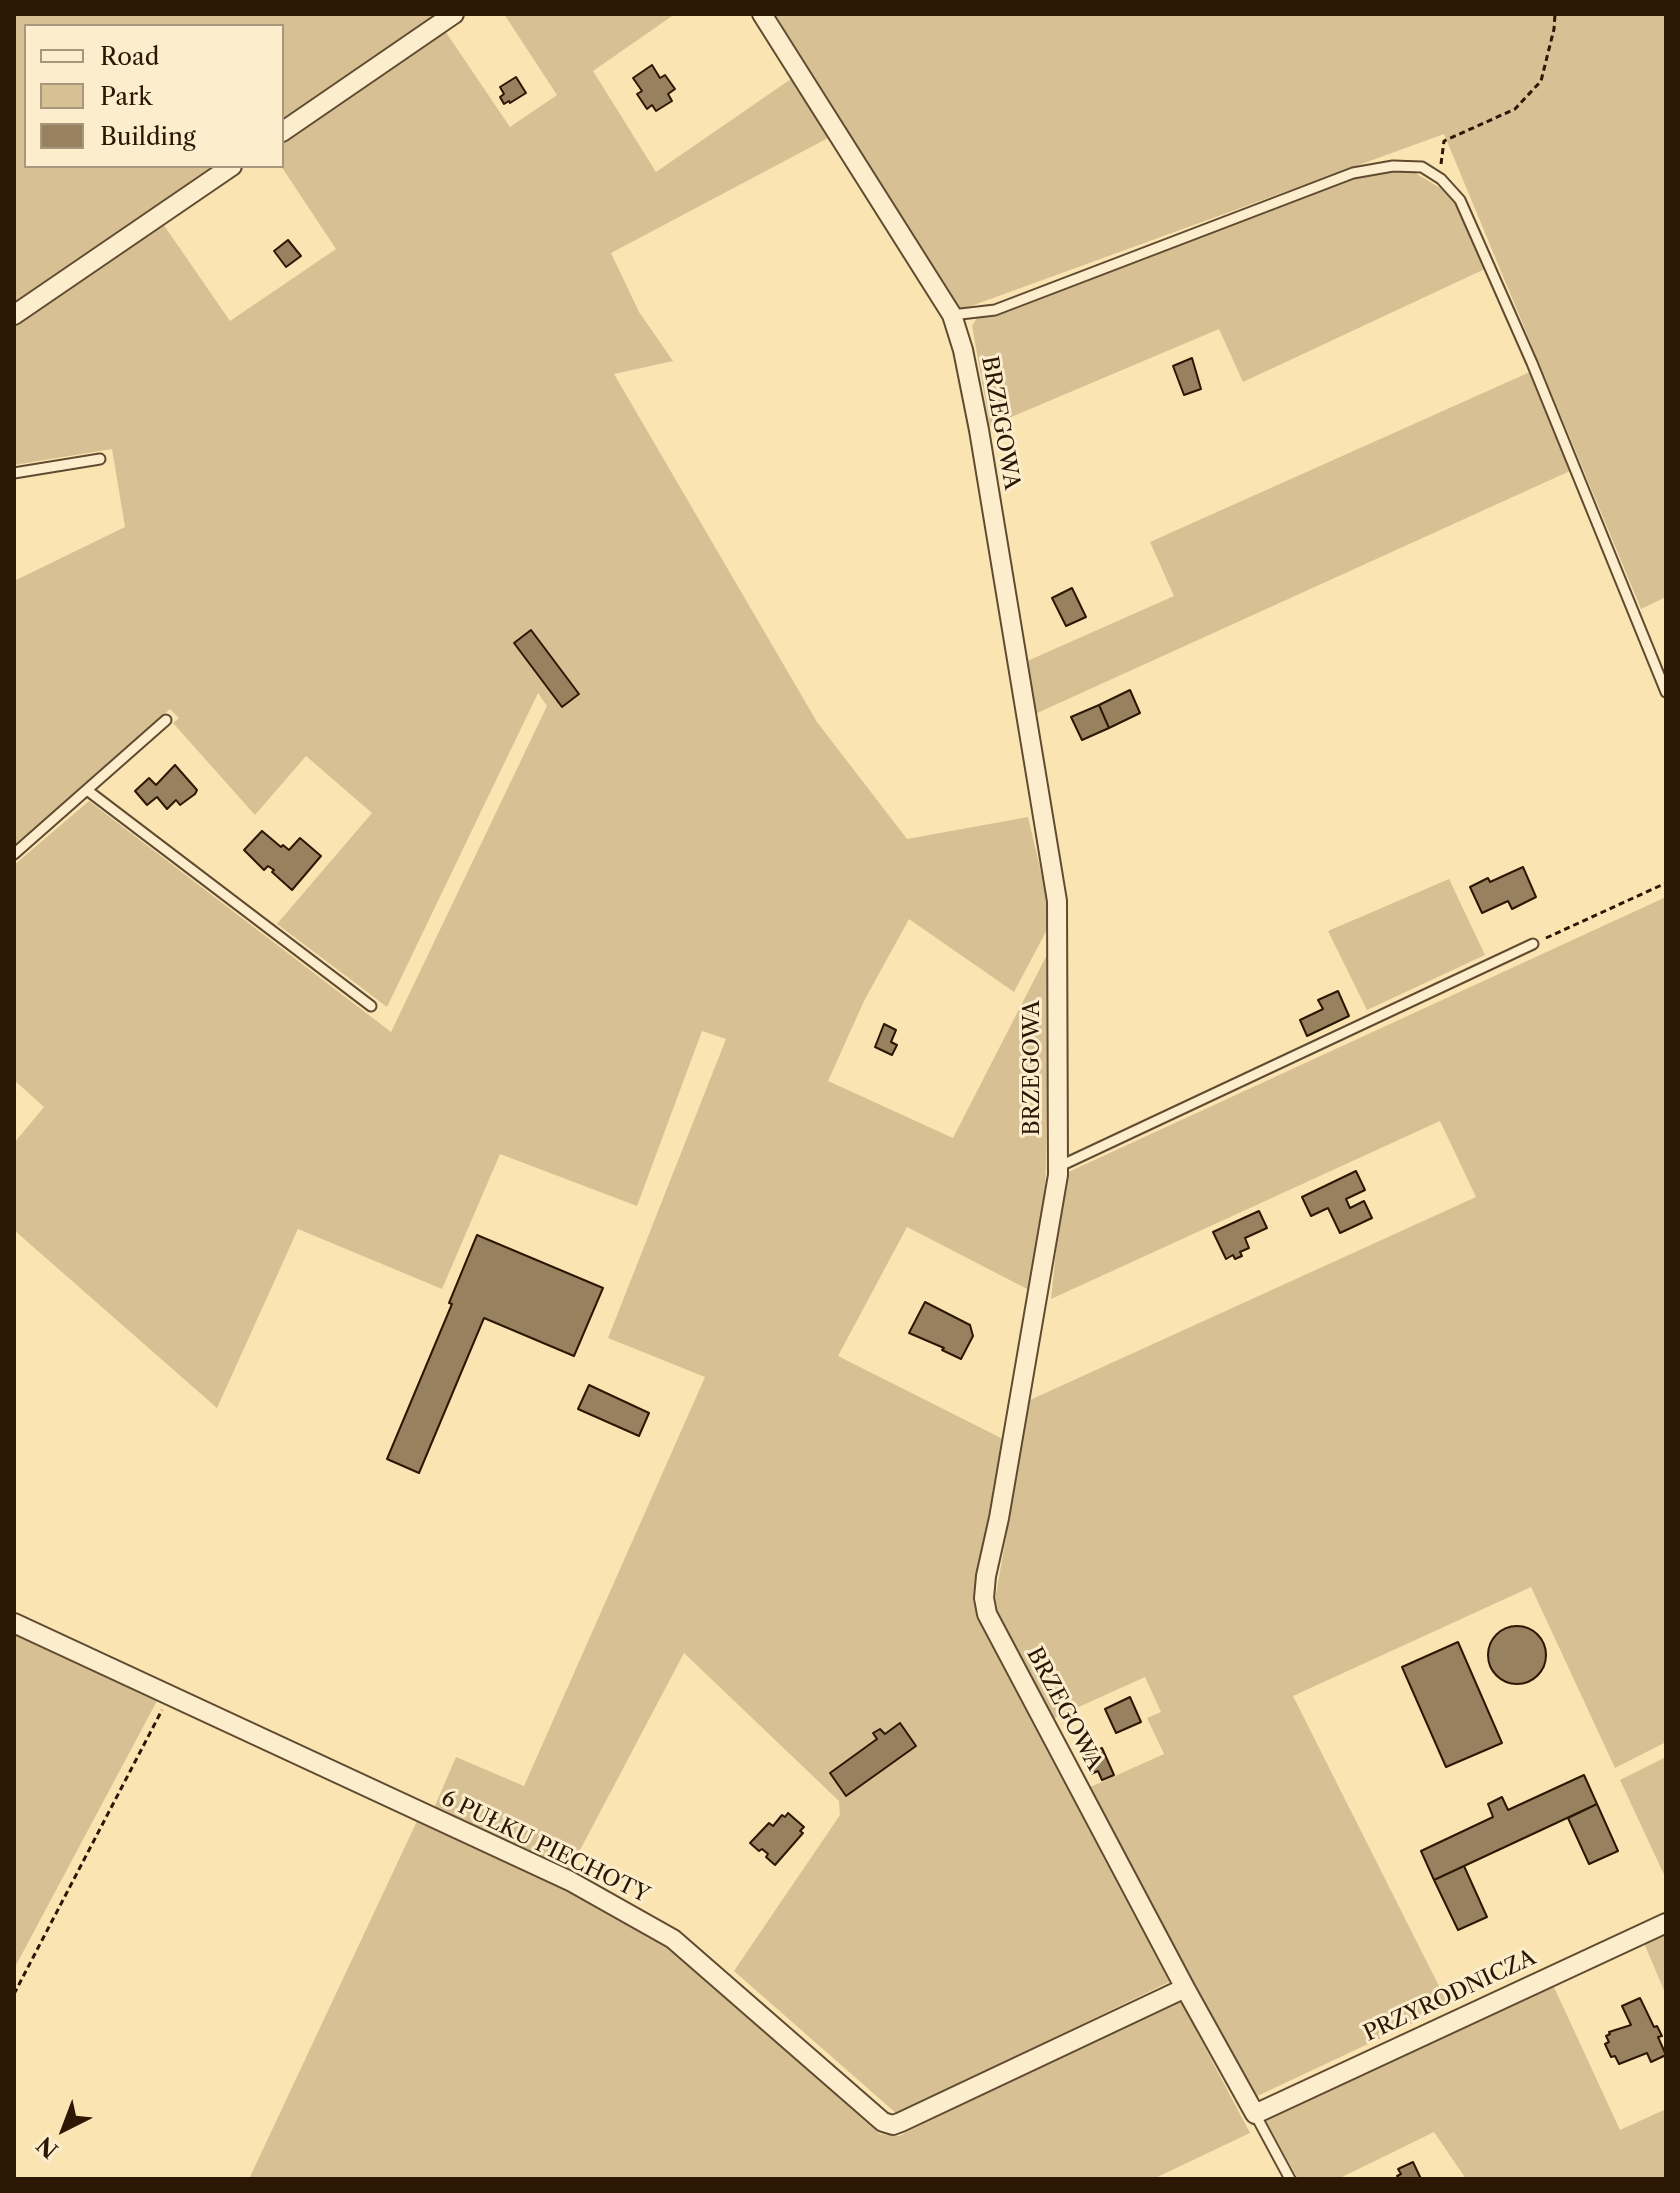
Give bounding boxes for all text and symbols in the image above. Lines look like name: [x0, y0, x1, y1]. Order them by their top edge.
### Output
legend: [24, 24, 284, 168]
text: Road: [100, 42, 159, 71]
text: Park: [100, 82, 152, 111]
text: Building: [100, 122, 196, 151]
street label: BRZEGOWA: [975, 354, 1025, 492]
street label: BRZEGOWA: [1020, 1000, 1046, 1136]
street label: BRZEGOWA: [1021, 1643, 1107, 1775]
street label: 6 PUŁKU PIECHOTY: [437, 1785, 653, 1909]
street label: PRZYRODNICZA: [1360, 1945, 1540, 2047]
north arrow: [24, 2089, 104, 2169]
text: N: [31, 2131, 64, 2164]

